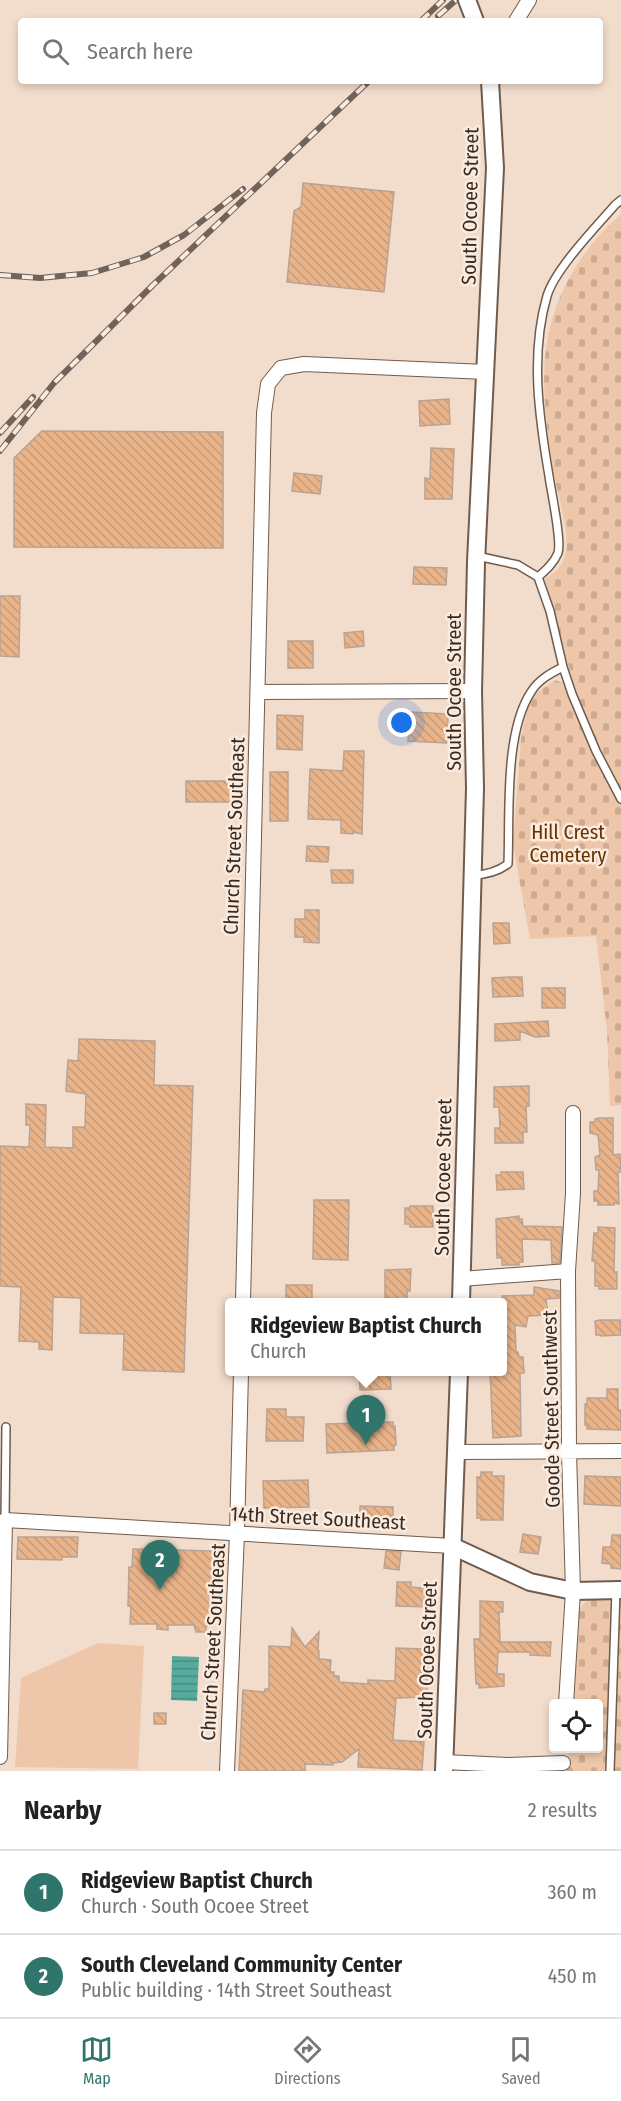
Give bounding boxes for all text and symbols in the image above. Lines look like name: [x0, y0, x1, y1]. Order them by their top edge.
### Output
search box: [18, 18, 603, 84]
icon: search: [39, 35, 72, 68]
text: Search here: [87, 38, 193, 65]
street label: South Ocoee Street: [457, 127, 483, 285]
street label: South Ocoee Street: [442, 613, 466, 771]
your location: [387, 708, 416, 737]
street label: Church Street Southeast: [219, 736, 249, 935]
park label: Hill Crest Cemetery: [530, 820, 607, 867]
street label: South Ocoee Street: [430, 1098, 456, 1256]
popup: [225, 1298, 507, 1376]
street label: Goode Street Southwest: [537, 1309, 565, 1508]
text: Ridgeview Baptist Church: [250, 1312, 482, 1339]
text: Church: [250, 1339, 307, 1363]
pin: 1: [346, 1396, 386, 1445]
street label: 14th Street Southeast: [230, 1501, 407, 1535]
pin: 2: [140, 1540, 180, 1590]
street label: Church Street Southeast: [196, 1542, 230, 1741]
street label: South Ocoee Street: [412, 1580, 442, 1739]
map controls: [549, 1699, 603, 1753]
button: locate: [549, 1699, 603, 1753]
text: Nearby: [24, 1795, 101, 1826]
text: 2 results: [528, 1798, 597, 1822]
text: Ridgeview Baptist Church: [81, 1867, 313, 1894]
text: 1: [39, 1880, 48, 1904]
text: 360 m: [548, 1880, 597, 1904]
text: Church · South Ocoee Street: [81, 1894, 309, 1918]
text: South Cleveland Community Center: [81, 1951, 402, 1978]
text: 2: [39, 1964, 48, 1988]
text: 450 m: [548, 1964, 597, 1988]
text: Public building · 14th Street Southeast: [81, 1978, 392, 2002]
tab: Map: [80, 2033, 113, 2088]
tab: Directions: [274, 2033, 341, 2088]
tab: Saved: [501, 2033, 541, 2088]

